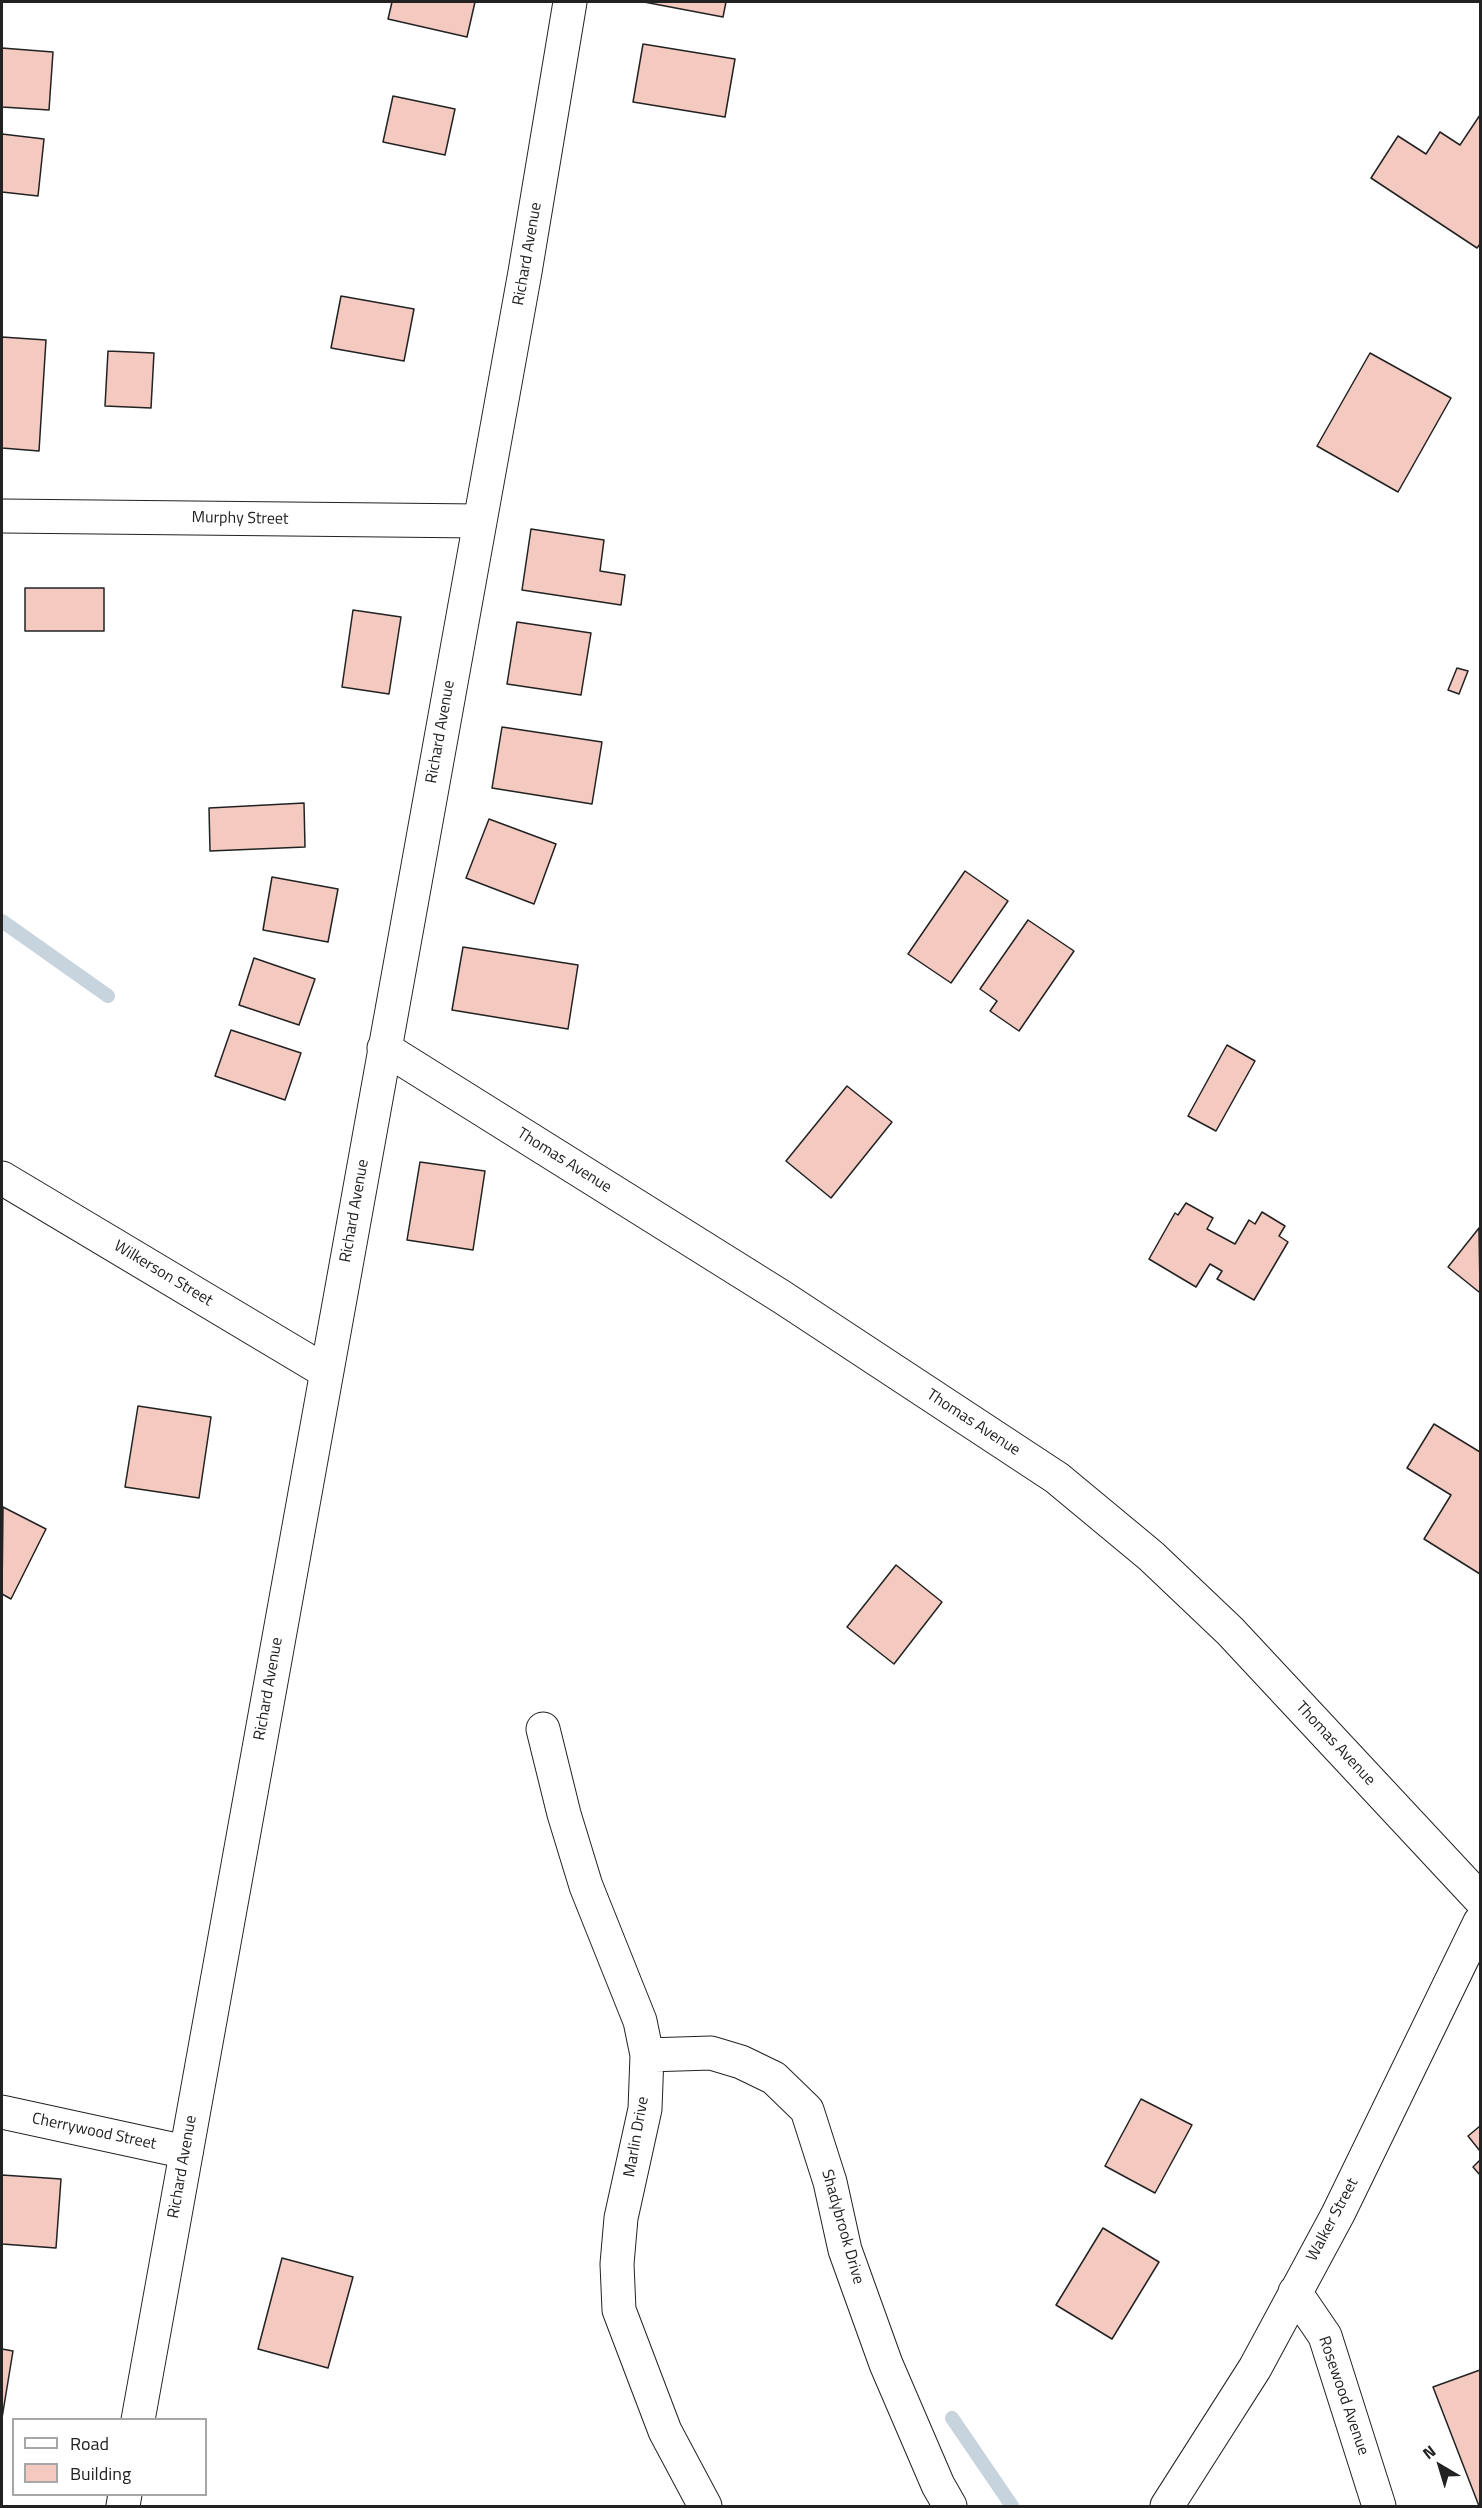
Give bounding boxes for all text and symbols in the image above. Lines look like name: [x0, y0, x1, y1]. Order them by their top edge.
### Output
street label: Richard Avenue: [509, 201, 547, 307]
street label: Murphy Street: [191, 509, 289, 529]
street label: Richard Avenue: [422, 679, 460, 785]
street label: Thomas Avenue: [513, 1124, 615, 1198]
street label: Richard Avenue: [336, 1158, 374, 1264]
street label: Wilkerson Street: [110, 1237, 216, 1311]
street label: Thomas Avenue: [923, 1386, 1023, 1460]
street label: Richard Avenue: [250, 1636, 288, 1742]
street label: Thomas Avenue: [1291, 1698, 1379, 1790]
street label: Marlin Drive: [620, 2095, 654, 2179]
street label: Cherrywood Street: [30, 2109, 158, 2155]
street label: Richard Avenue: [164, 2114, 202, 2220]
street label: Shadybrook Drive: [816, 2167, 868, 2287]
street label: Walker Street: [1303, 2175, 1363, 2265]
street label: Rosewood Avenue: [1314, 2334, 1372, 2458]
legend: [12, 2418, 207, 2496]
text: Road: [70, 2430, 109, 2457]
north arrow: [1410, 2436, 1470, 2496]
text: N: [1417, 2439, 1441, 2465]
text: Building: [70, 2460, 131, 2487]

